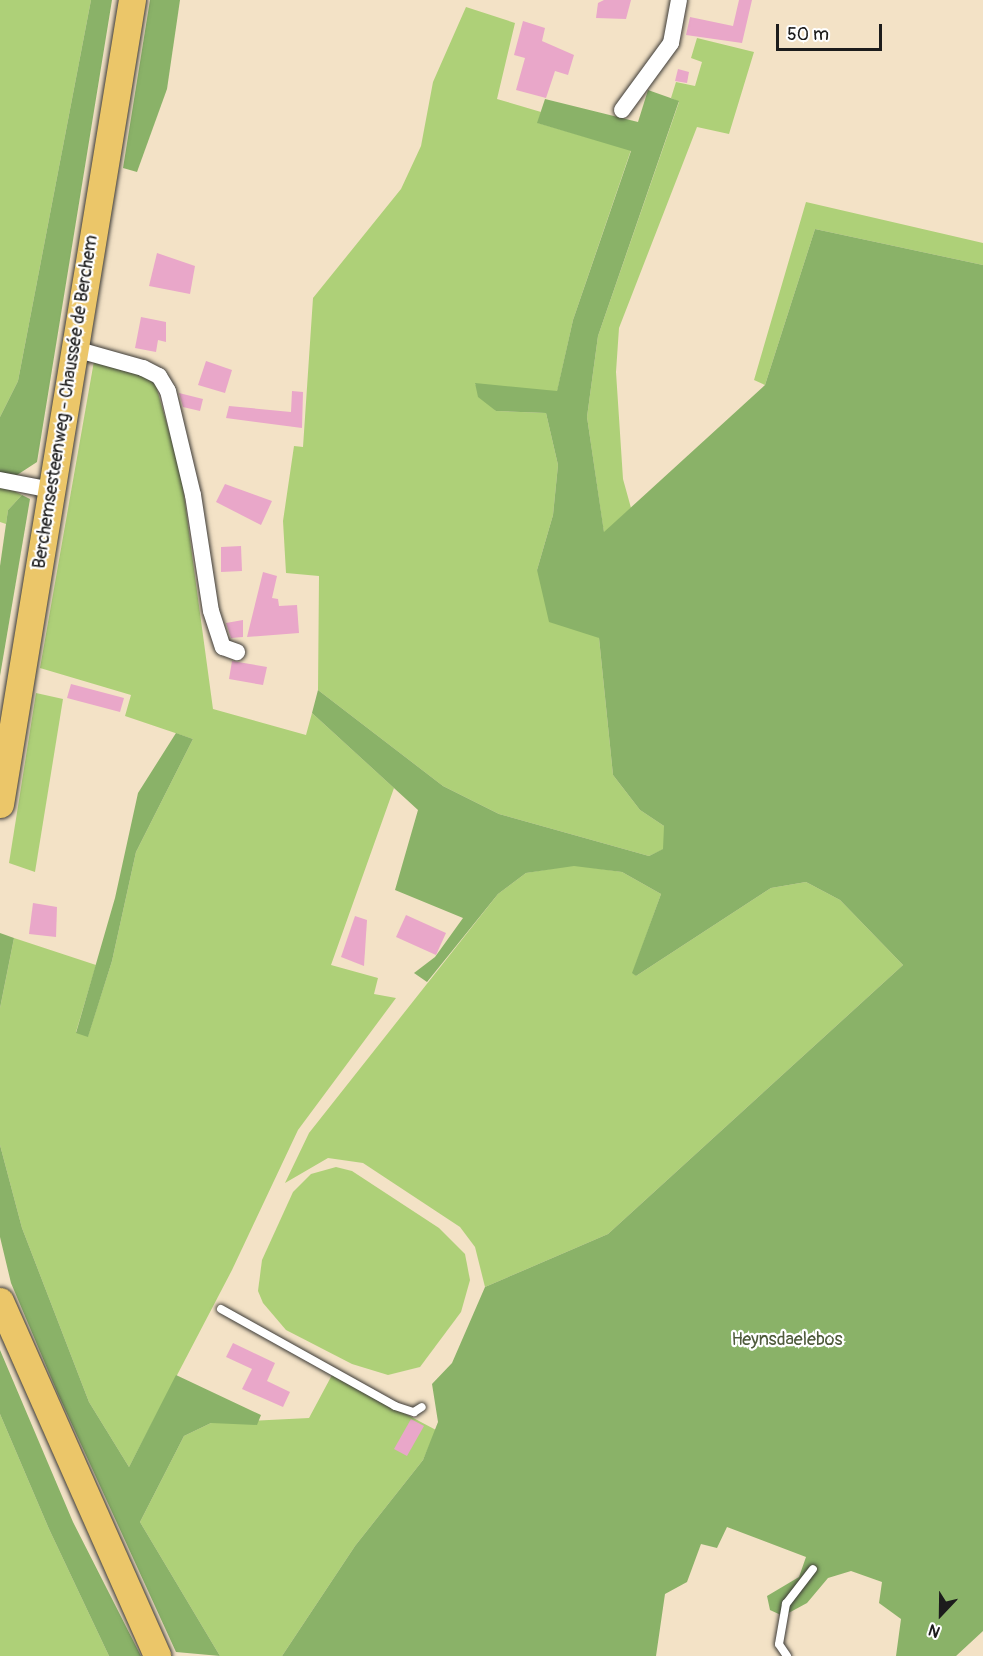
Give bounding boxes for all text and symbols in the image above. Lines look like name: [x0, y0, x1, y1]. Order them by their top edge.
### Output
scale bar: [779, 12, 886, 50]
text: 50 m: [787, 23, 829, 46]
street label: Berchemsesteenweg - Chaussée de Berchem: [29, 234, 103, 570]
park label: Heynsdaelebos: [732, 1329, 842, 1351]
north arrow: [911, 1584, 971, 1644]
text: N: [925, 1619, 943, 1642]

